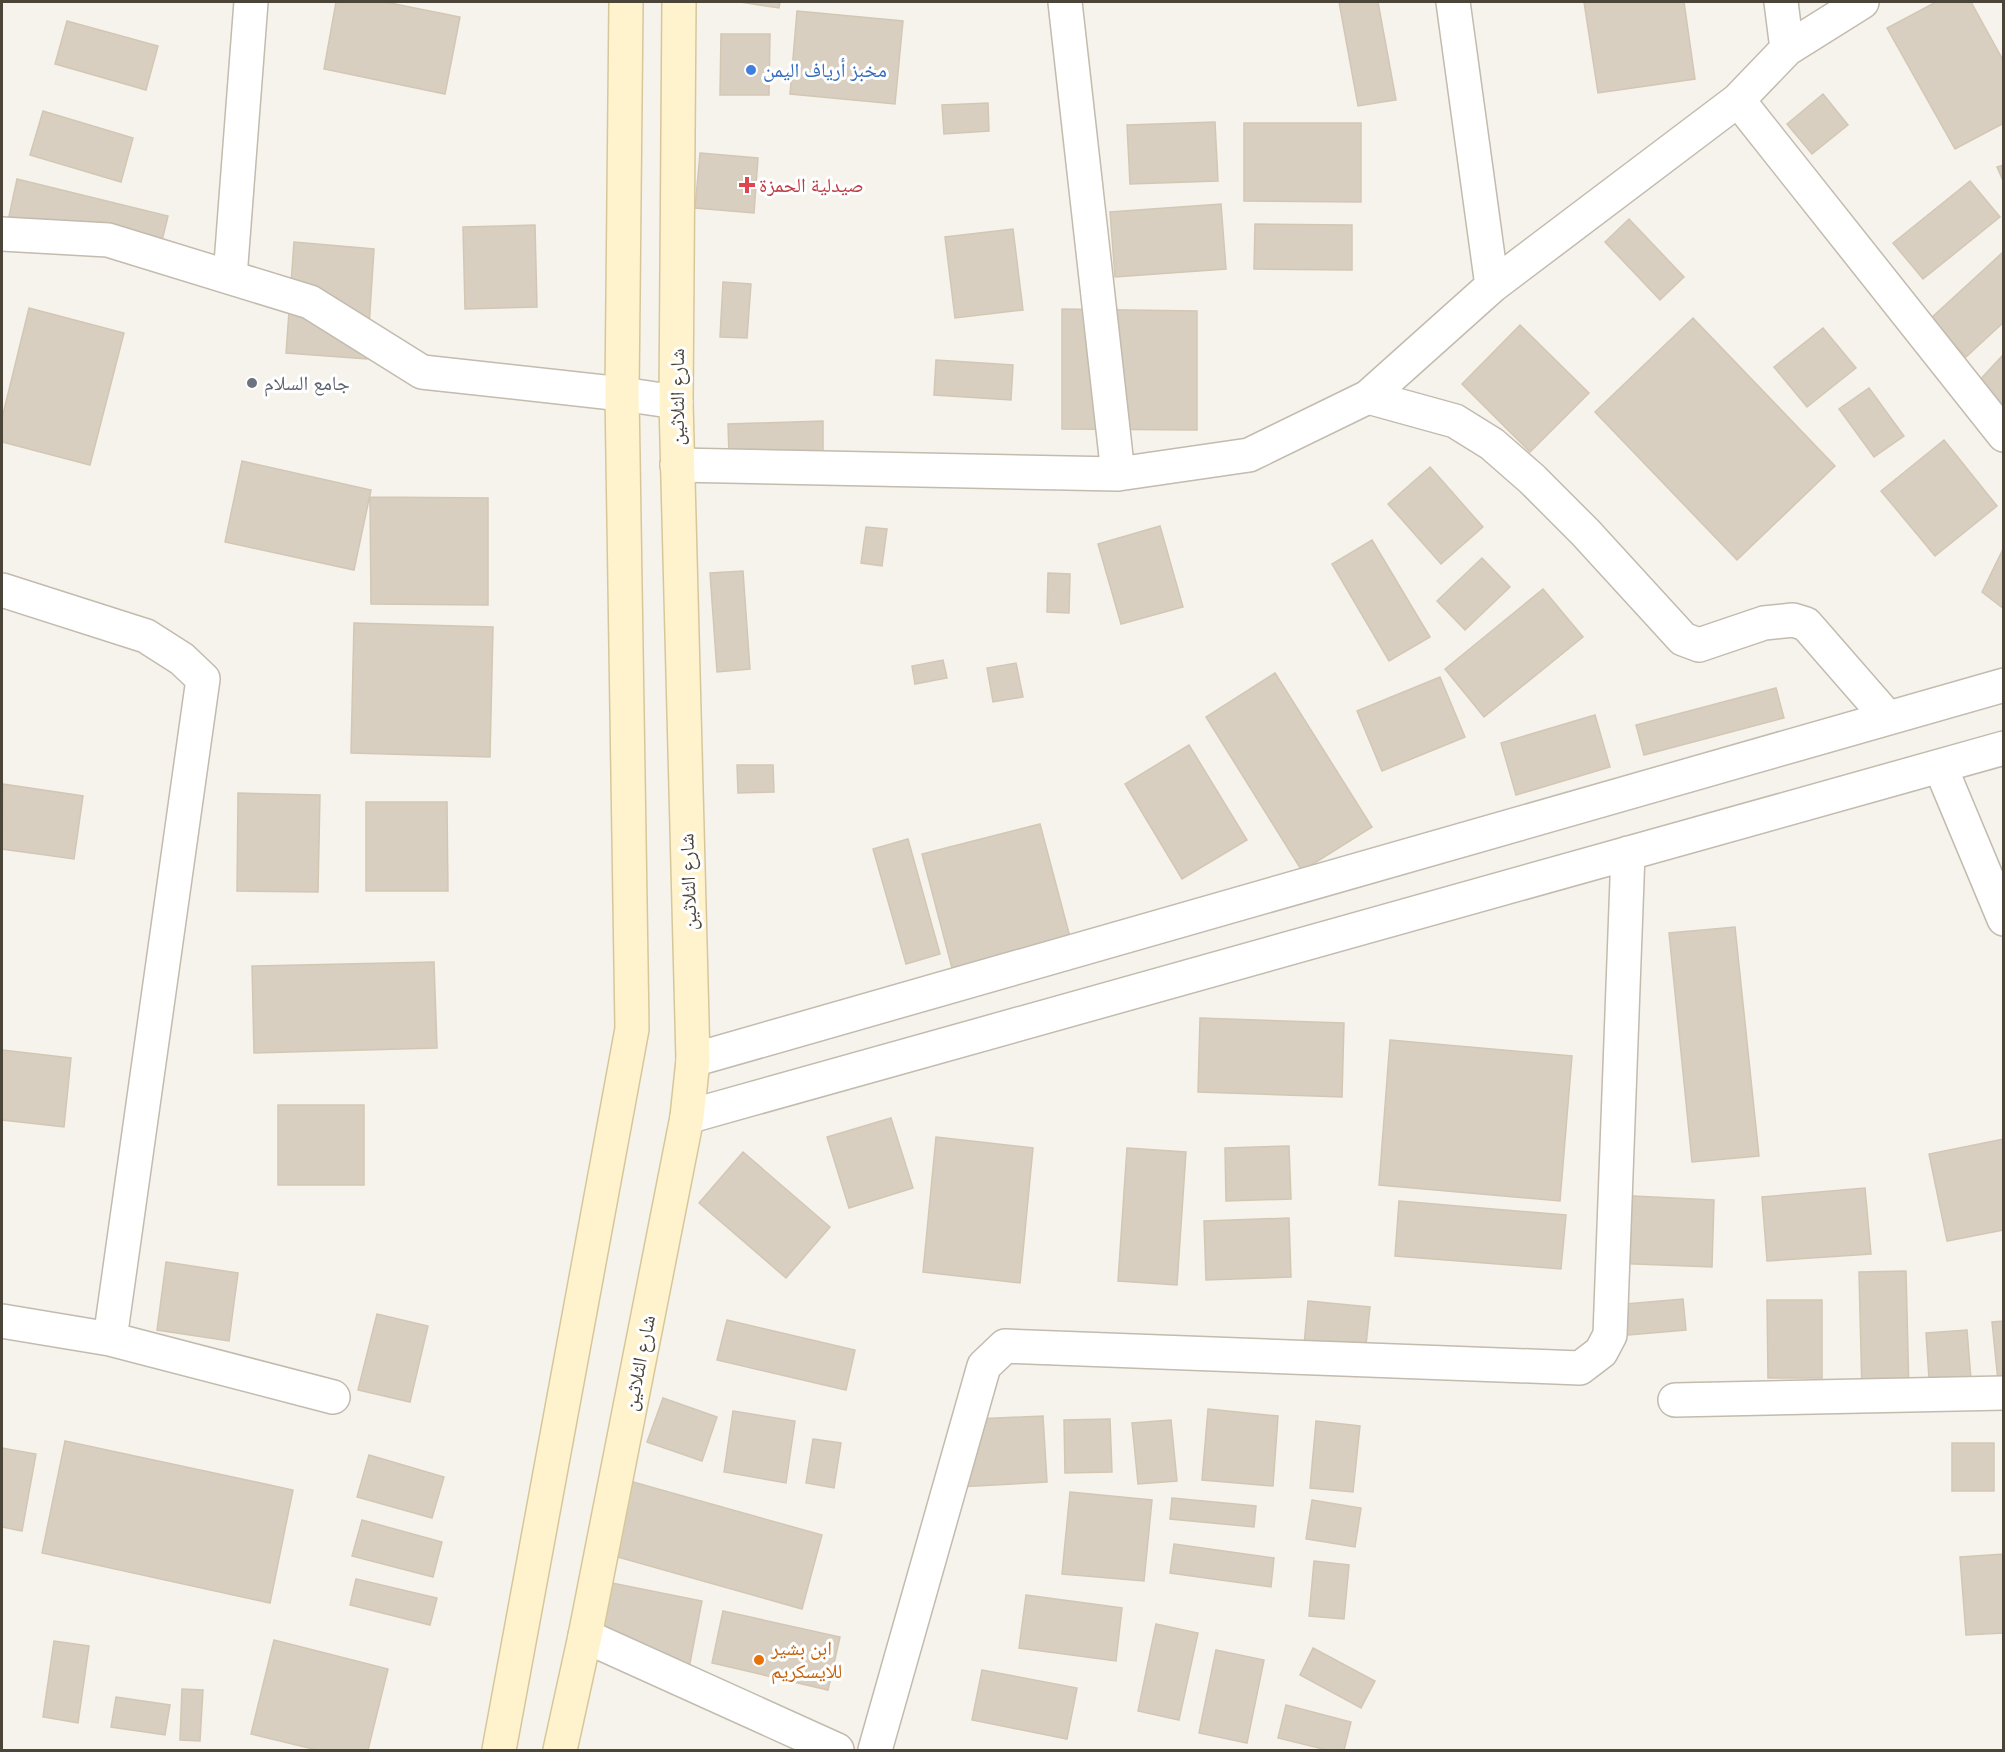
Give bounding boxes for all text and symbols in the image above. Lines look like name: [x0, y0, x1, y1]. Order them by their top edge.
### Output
place label: مخبز أرياف اليمن: [763, 58, 887, 82]
marker: مخبز أرياف اليمن: [744, 63, 758, 77]
place label: صيدلية الحمزة: [759, 173, 864, 197]
marker: صيدلية الحمزة: [740, 178, 754, 192]
street label: شارع الثلاثين: [665, 348, 690, 446]
place label: جامع السلام: [264, 371, 350, 397]
marker: جامع السلام: [245, 376, 259, 390]
street label: شارع الثلاثين: [674, 833, 703, 931]
street label: شارع الثلاثين: [618, 1313, 661, 1413]
place label: ابن بشير للايسكريم: [770, 1636, 842, 1685]
marker: ابن بشير للايسكريم: [752, 1653, 766, 1667]

